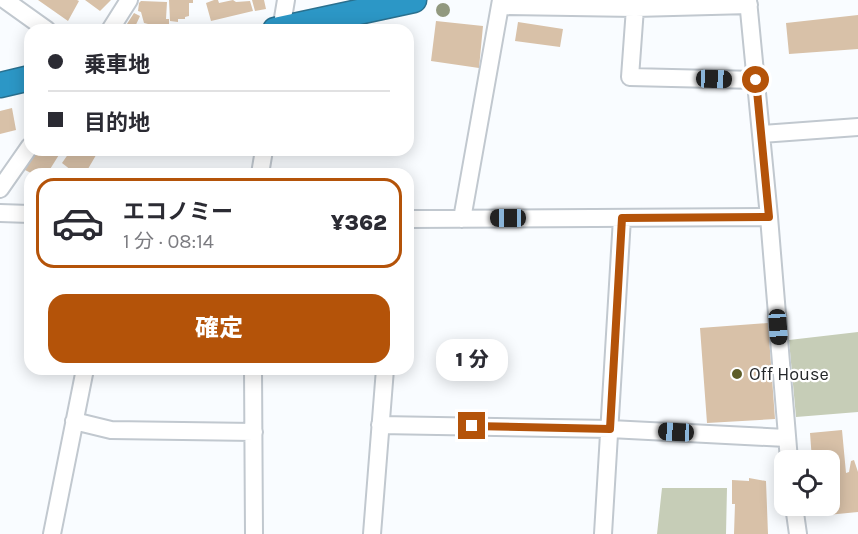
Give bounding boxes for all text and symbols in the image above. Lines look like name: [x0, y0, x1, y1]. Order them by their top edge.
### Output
text: 乗車地: [84, 52, 150, 78]
route start: [742, 66, 769, 93]
car: [696, 69, 732, 89]
text: 目的地: [84, 110, 150, 136]
icon: car: [51, 196, 105, 250]
text: エコノミー: [123, 199, 233, 225]
car: [490, 209, 526, 227]
text: ¥362: [331, 210, 387, 236]
text: 1 分 · 08:14: [123, 230, 214, 253]
button: 確定: [48, 294, 390, 363]
car: [768, 308, 788, 346]
callout: 1 分: [436, 339, 508, 381]
text: 1 分: [455, 348, 489, 371]
place label: Off House: [749, 363, 829, 385]
marker: Off House: [730, 367, 744, 381]
route end: [458, 412, 485, 439]
car: [658, 422, 694, 442]
map controls: [774, 450, 840, 516]
button: locate: [774, 450, 840, 516]

